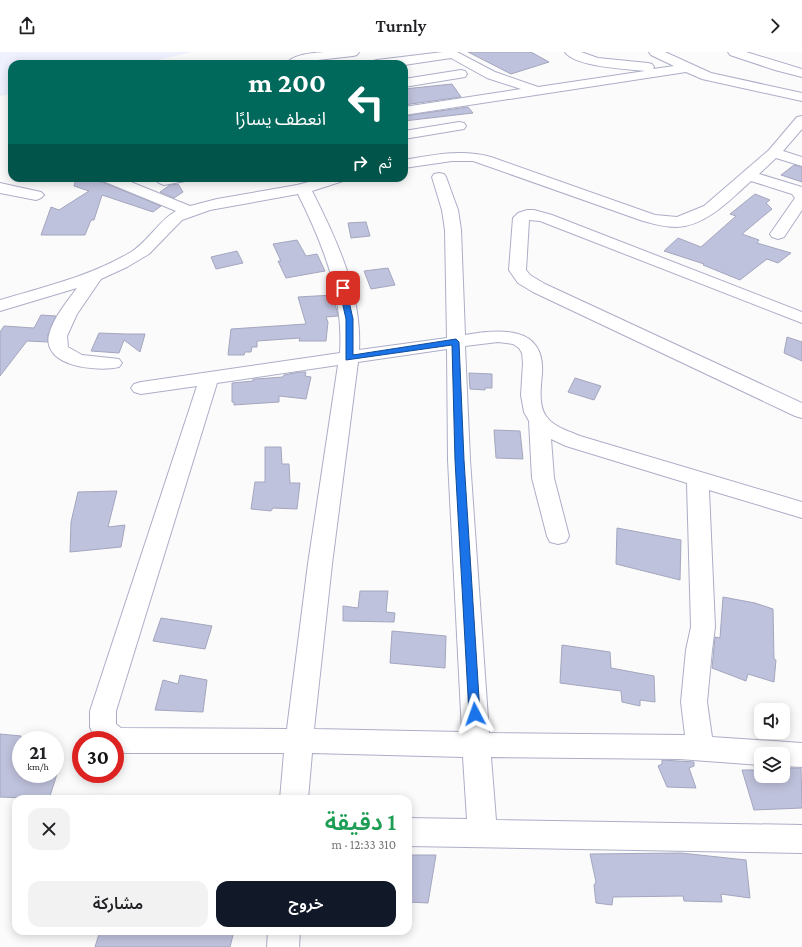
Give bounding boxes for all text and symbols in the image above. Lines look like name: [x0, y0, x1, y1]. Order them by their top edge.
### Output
icon: share: [16, 15, 38, 37]
icon: forward: [764, 15, 786, 37]
text: Turnly: [376, 16, 426, 36]
text: 200 m: [249, 67, 326, 98]
icon: left: [340, 76, 392, 128]
text: انعطف يسارًا: [235, 109, 326, 129]
icon: right: [349, 152, 371, 174]
text: ثم: [379, 155, 392, 171]
pin: [326, 271, 360, 305]
icon: arrive: [332, 277, 354, 299]
position arrow: [454, 693, 496, 735]
map controls: [754, 703, 790, 783]
button: sound: [754, 703, 790, 739]
speed limit sign: 30: [72, 731, 124, 783]
text: 21: [29, 741, 47, 763]
button: layers: [754, 747, 790, 783]
text: km/h: [27, 761, 49, 772]
button: close: [28, 808, 70, 850]
text: 1 دقيقة: [325, 808, 396, 835]
text: 310 m · 12:33: [332, 837, 396, 852]
button: مشاركة: [28, 881, 208, 927]
button: خروج: [216, 881, 396, 927]

